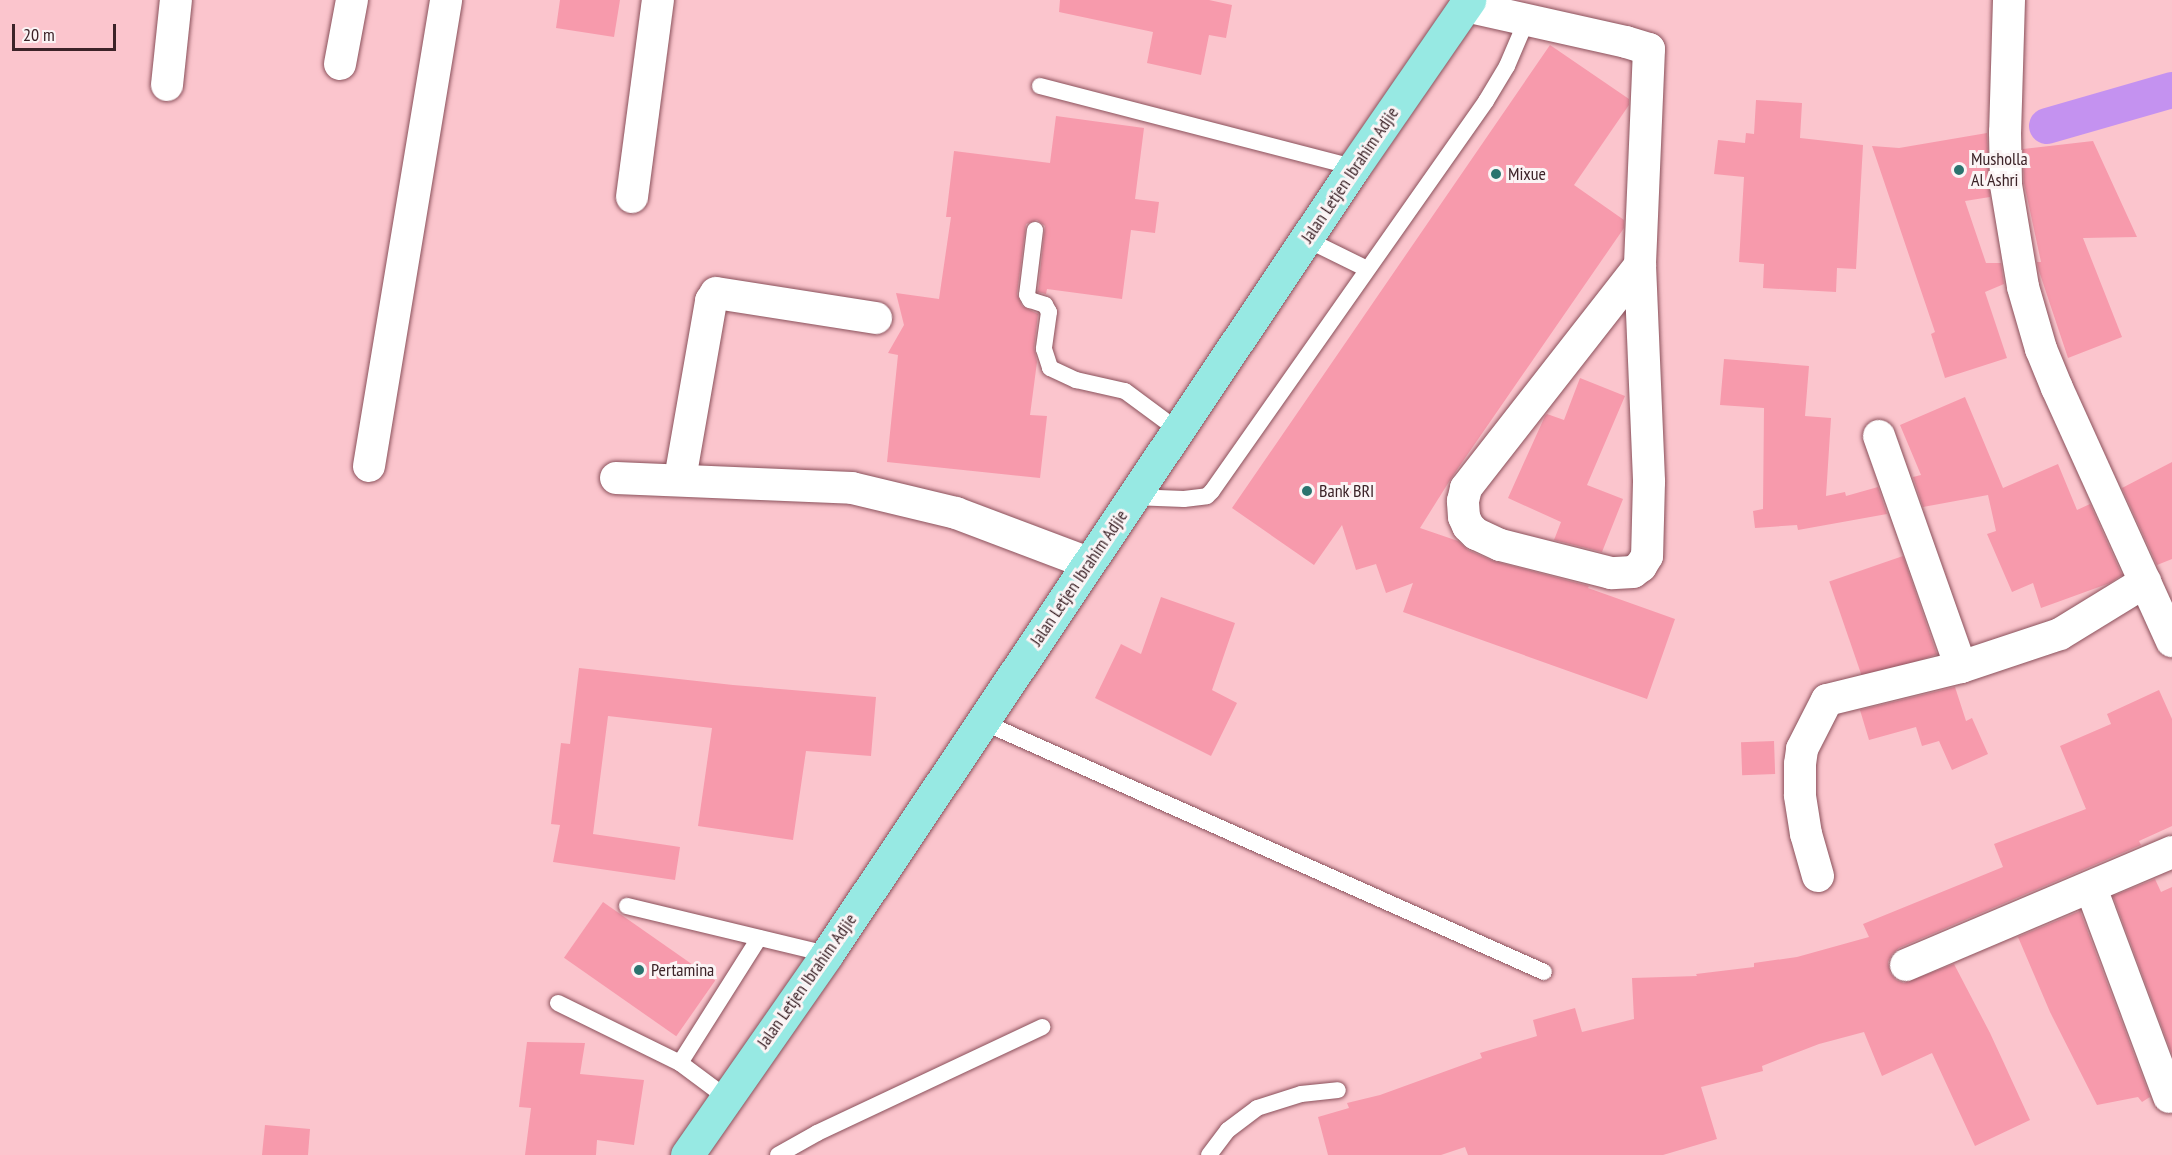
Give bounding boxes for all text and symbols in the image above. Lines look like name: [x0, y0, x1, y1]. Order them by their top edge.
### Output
scale bar: [15, 12, 118, 50]
text: 20 m: [23, 23, 55, 46]
street label: Jalan Letjen Ibrahim Adjie: [1296, 103, 1404, 247]
place label: Musholla Al Ashri: [1971, 149, 2028, 192]
place label: Mixue: [1508, 163, 1546, 185]
marker: Musholla Al Ashri: [1952, 163, 1966, 177]
marker: Mixue: [1489, 167, 1503, 181]
place label: Bank BRI: [1319, 480, 1375, 502]
marker: Bank BRI: [1300, 484, 1314, 498]
street label: Jalan Letjen Ibrahim Adjie: [1025, 506, 1133, 650]
street label: Jalan Letjen Ibrahim Adjie: [752, 909, 862, 1053]
place label: Pertamina: [651, 959, 714, 981]
marker: Pertamina: [632, 963, 646, 977]

